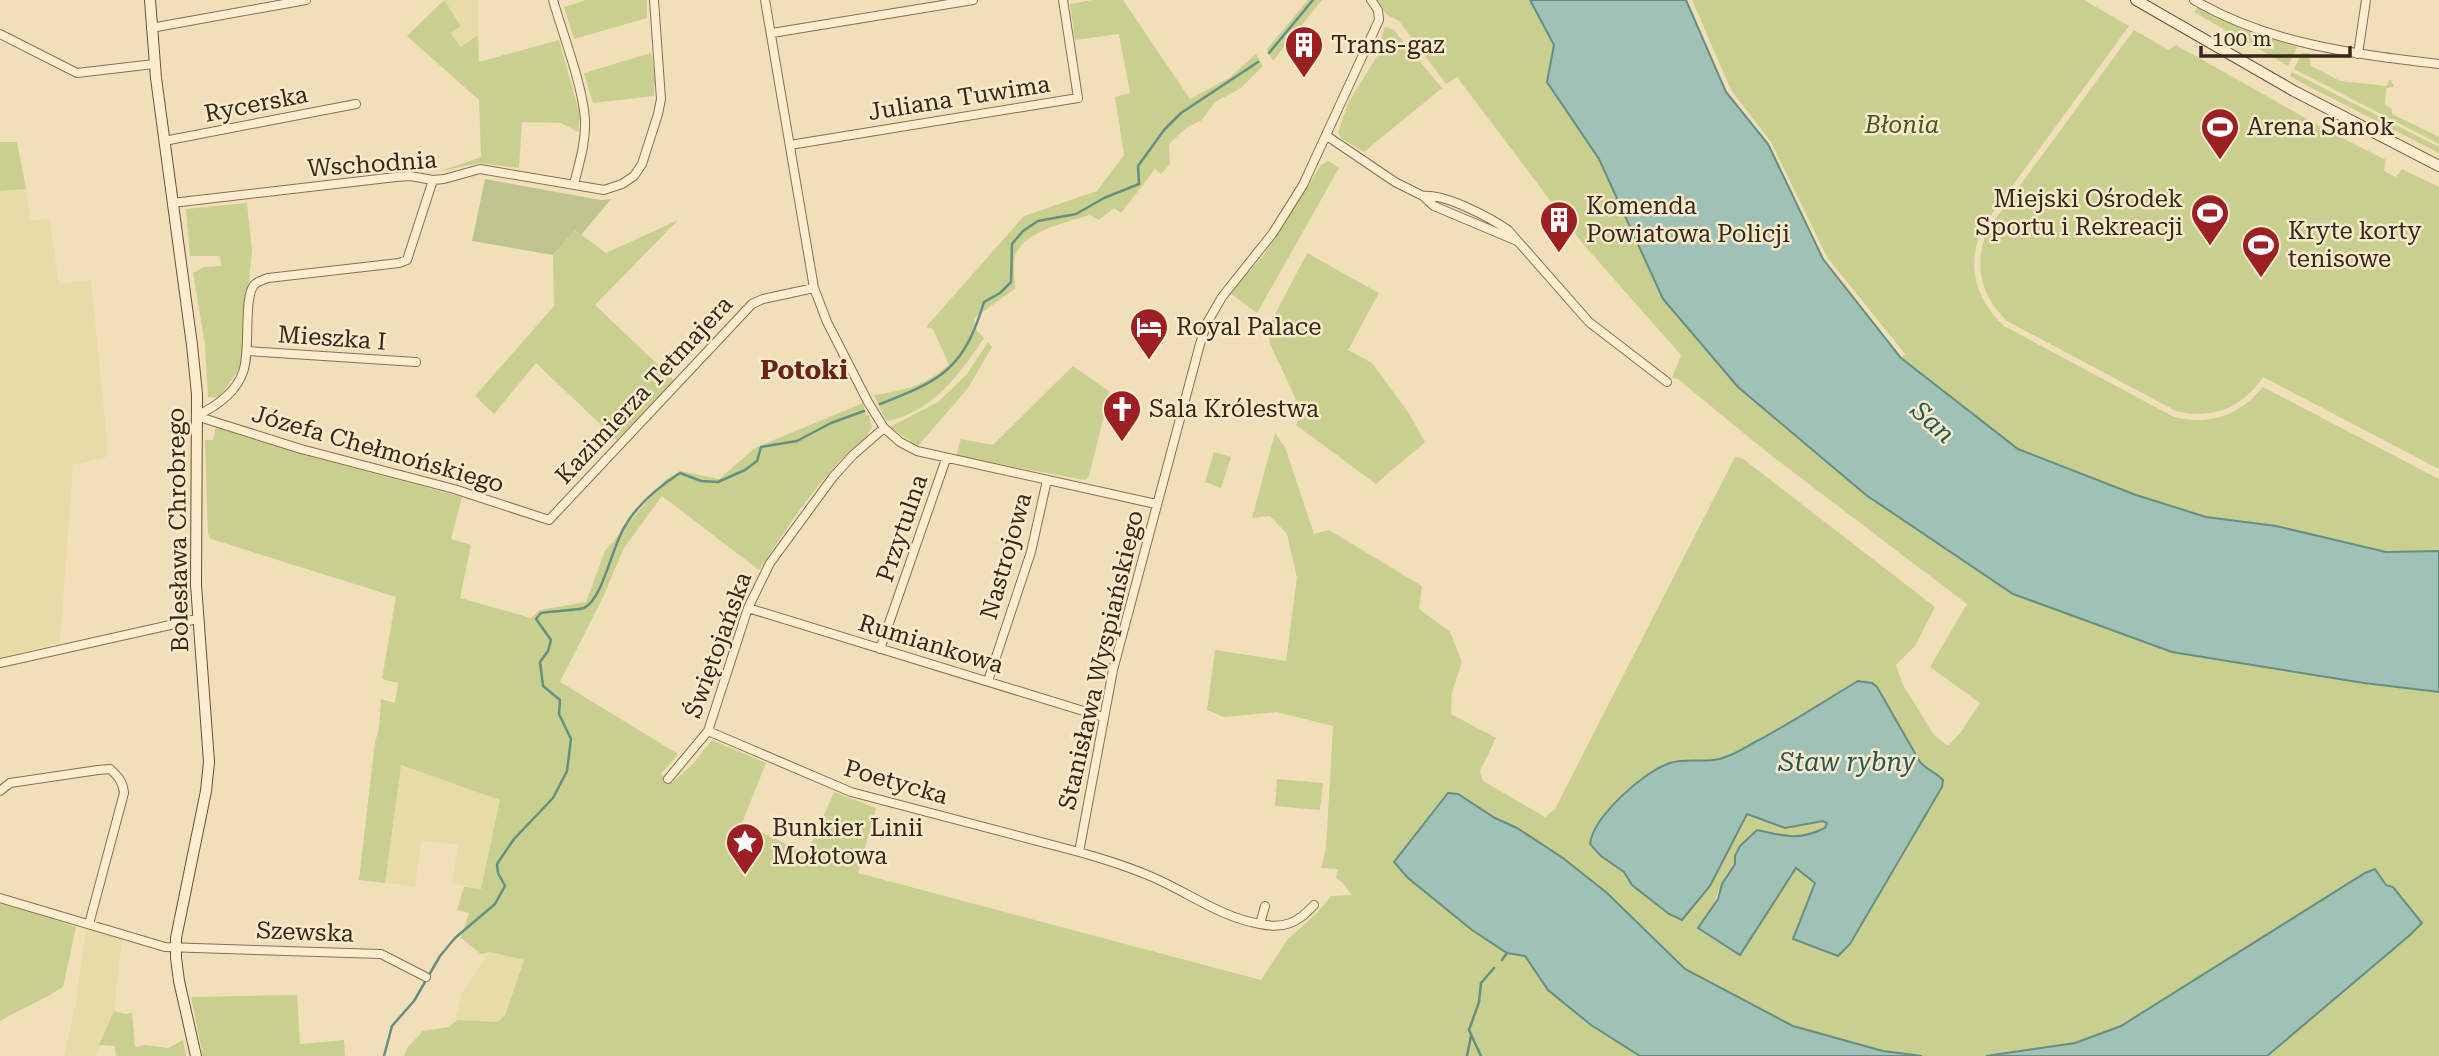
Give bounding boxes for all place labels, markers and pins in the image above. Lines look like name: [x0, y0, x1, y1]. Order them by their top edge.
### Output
building icon: Trans-gaz: [1283, 24, 1325, 79]
place label: Trans-gaz: [1331, 31, 1444, 59]
sports icon: Arena Sanok: [2199, 106, 2241, 161]
place label: Arena Sanok: [2247, 113, 2395, 141]
place label: Miejski Ośrodek Sportu i Rekreacji: [1976, 185, 2183, 241]
place label: Komenda Powiatowa Policji: [1586, 192, 1790, 248]
sports icon: Miejski Ośrodek Sportu i Rekreacji: [2189, 192, 2231, 247]
building icon: Komenda Powiatowa Policji: [1538, 199, 1580, 254]
place label: Kryte korty tenisowe: [2288, 217, 2422, 273]
sports icon: Kryte korty tenisowe: [2240, 224, 2282, 279]
hotel icon: Royal Palace: [1128, 306, 1170, 361]
place label: Royal Palace: [1176, 313, 1321, 341]
church icon: Sala Królestwa: [1101, 388, 1143, 443]
place label: Sala Królestwa: [1149, 395, 1319, 423]
place label: Bunkier Linii Mołotowa: [772, 814, 924, 870]
place icon: Bunkier Linii Mołotowa: [724, 821, 766, 876]

